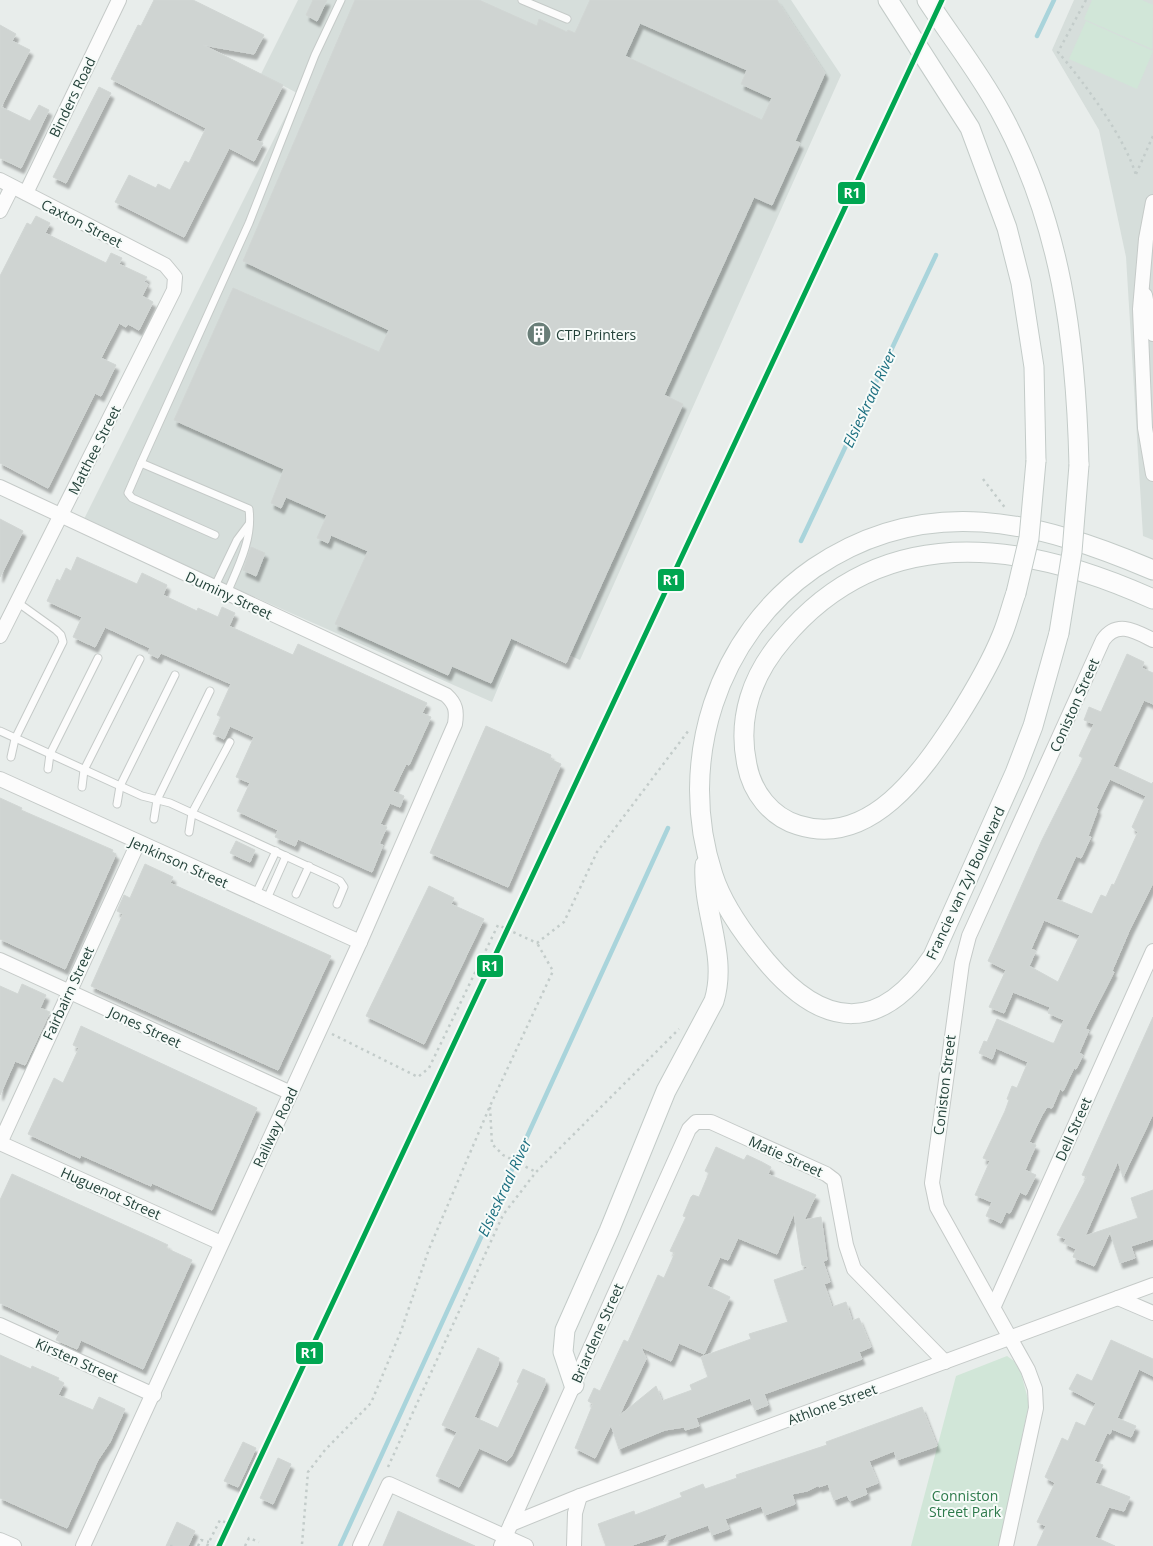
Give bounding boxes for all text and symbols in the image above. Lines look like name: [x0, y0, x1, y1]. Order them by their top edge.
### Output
street label: Binders Road: [44, 54, 100, 140]
line badge: R1: [837, 181, 866, 205]
text: R1: [843, 183, 861, 202]
street label: Caxton Street: [38, 194, 126, 252]
building icon: CTP Printers: [526, 321, 552, 347]
place label: CTP Printers: [556, 325, 636, 344]
water label: Elsieskraal River: [837, 345, 901, 450]
street label: Matthee Street: [63, 402, 125, 498]
street label: Duminy Street: [183, 567, 275, 623]
line badge: R1: [657, 568, 685, 592]
text: R1: [662, 570, 680, 589]
street label: Coniston Street: [1045, 655, 1103, 755]
street label: Francie van Zyl Boulevard: [921, 803, 1009, 963]
street label: Jenkinson Street: [125, 831, 231, 892]
street label: Fairbairn Street: [38, 943, 98, 1043]
line badge: R1: [476, 954, 504, 978]
text: R1: [481, 956, 499, 975]
street label: Jones Street: [104, 1001, 184, 1052]
street label: Coniston Street: [928, 1034, 960, 1136]
street label: Railway Road: [248, 1084, 302, 1170]
street label: Dell Street: [1051, 1094, 1095, 1164]
street label: Matie Street: [746, 1131, 826, 1181]
water label: Elsieskraal River: [472, 1134, 536, 1239]
street label: Huguenot Street: [58, 1162, 164, 1224]
street label: Briardene Street: [566, 1280, 628, 1386]
street label: Kirsten Street: [33, 1333, 121, 1387]
line badge: R1: [295, 1341, 324, 1365]
text: R1: [300, 1343, 318, 1362]
street label: Athlone Street: [785, 1379, 879, 1429]
park label: Conniston Street Park: [929, 1486, 1002, 1521]

